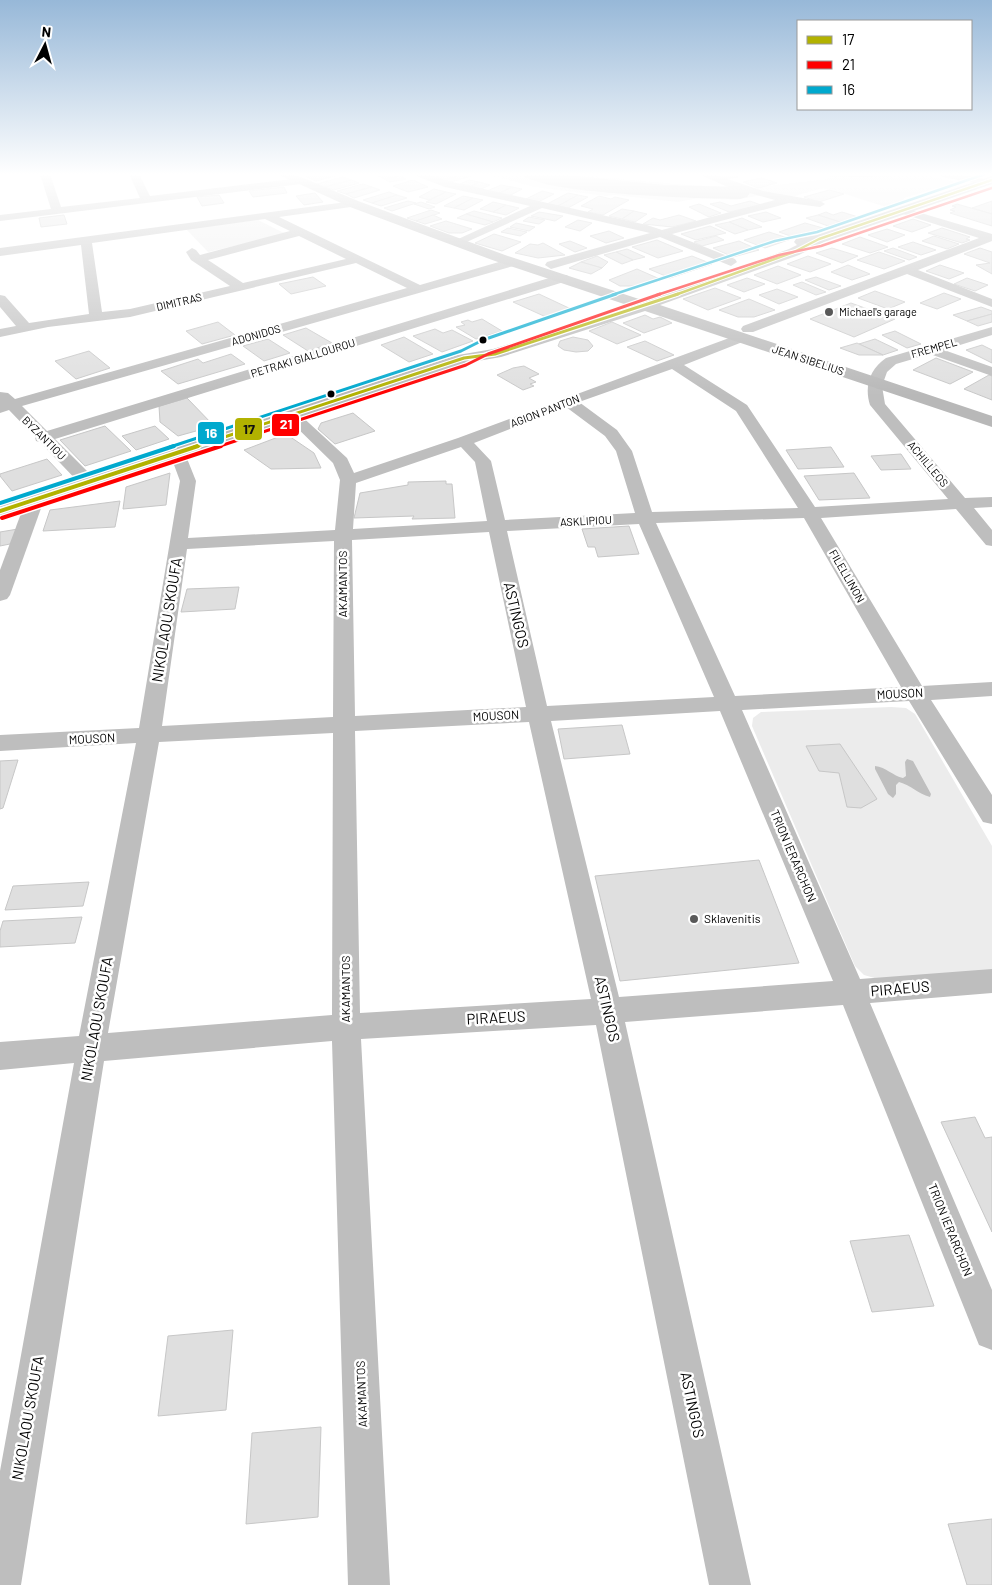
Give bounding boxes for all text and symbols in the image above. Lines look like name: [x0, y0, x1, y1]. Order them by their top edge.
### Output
north arrow: [20, 20, 70, 70]
legend: [797, 20, 972, 110]
text: N: [41, 23, 52, 41]
text: 17: [842, 30, 854, 48]
text: 21: [842, 55, 855, 73]
text: 16: [842, 80, 855, 98]
street label: DIMITRAS: [155, 290, 203, 313]
place label: Michael's garage: [839, 305, 917, 318]
marker: Michael's garage: [823, 306, 835, 318]
street label: ADONIDOS: [230, 321, 282, 348]
street label: PETRAKI GIALLOUROU: [249, 335, 357, 380]
unlabelled marker: [478, 335, 488, 345]
street label: FREMPEL: [910, 335, 958, 360]
street label: JEAN SIBELIUS: [771, 342, 846, 377]
unlabelled marker: [326, 389, 336, 399]
street label: AGION PANTON: [508, 391, 581, 430]
street label: BYZANTIOU: [20, 413, 69, 462]
line badge: 21: [271, 413, 300, 437]
text: 21: [280, 415, 292, 432]
line badge: 17: [234, 417, 263, 441]
text: 17: [243, 420, 255, 437]
line badge: 16: [197, 421, 225, 445]
text: 16: [205, 424, 218, 441]
street label: ACHILLEOS: [906, 438, 951, 489]
street label: ASKLIPIOU: [560, 513, 612, 528]
street label: FILELLINON: [827, 547, 868, 605]
street label: AKAMANTOS: [335, 551, 349, 617]
street label: NIKOLAOU SKOUFA: [147, 556, 185, 684]
street label: ASTINGOS: [501, 580, 533, 649]
street label: MOUSON: [876, 685, 923, 701]
street label: MOUSON: [472, 707, 519, 723]
street label: MOUSON: [68, 730, 115, 746]
street label: TRION IERARCHON: [768, 807, 820, 904]
place label: Sklavenitis: [704, 911, 761, 925]
marker: Sklavenitis: [688, 913, 700, 925]
street label: NIKOLAOU SKOUFA: [76, 955, 116, 1083]
street label: AKAMANTOS: [338, 956, 352, 1022]
street label: ASTINGOS: [592, 974, 624, 1043]
street label: PIRAEUS: [870, 976, 930, 1000]
street label: PIRAEUS: [466, 1006, 526, 1028]
street label: TRION IERARCHON: [926, 1181, 976, 1278]
street label: NIKOLAOU SKOUFA: [7, 1354, 47, 1482]
street label: AKAMANTOS: [353, 1360, 369, 1428]
street label: ASTINGOS: [677, 1370, 709, 1439]

